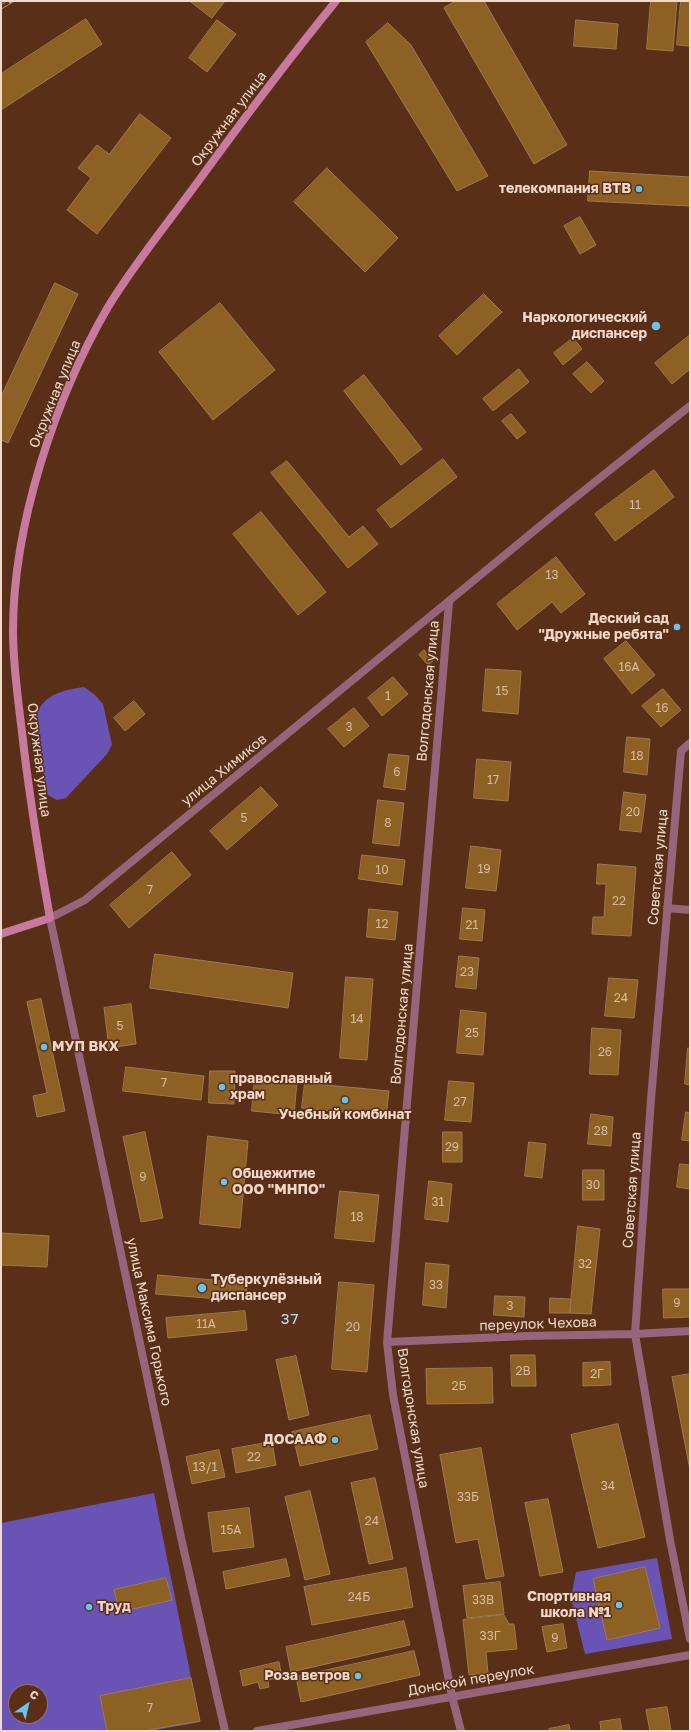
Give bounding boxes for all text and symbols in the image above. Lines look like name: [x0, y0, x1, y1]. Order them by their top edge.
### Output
street label: Окружная улица: [188, 68, 270, 170]
place label: телекомпания ВТВ: [499, 181, 631, 197]
marker: телекомпания ВТВ: [634, 184, 644, 194]
place label: Наркологический диспансер: [522, 310, 647, 342]
marker: Наркологический диспансер: [650, 320, 662, 332]
street label: Окружная улица: [26, 338, 84, 450]
house number: 11: [629, 498, 641, 512]
house number: 13: [546, 568, 558, 582]
place label: Деский сад "Дружные ребята": [539, 611, 669, 644]
street label: Волгодонская улица: [413, 620, 443, 762]
marker: Деский сад "Дружные ребята": [672, 622, 682, 632]
house number: 16А: [618, 660, 640, 674]
house number: 15: [496, 684, 508, 698]
house number: 1: [385, 689, 391, 703]
house number: 16: [655, 701, 669, 715]
street label: Окружная улица: [24, 702, 54, 818]
house number: 3: [345, 720, 353, 734]
street label: улица Химиков: [178, 730, 270, 810]
house number: 18: [630, 749, 644, 763]
house number: 6: [393, 765, 401, 779]
house number: 17: [487, 773, 499, 787]
house number: 20: [626, 805, 640, 819]
street label: Советская улица: [645, 808, 671, 926]
house number: 5: [241, 811, 247, 825]
house number: 8: [384, 816, 392, 830]
house number: 19: [477, 862, 491, 876]
house number: 10: [375, 863, 389, 877]
house number: 7: [147, 883, 153, 897]
house number: 22: [612, 894, 626, 908]
house number: 12: [376, 917, 388, 931]
house number: 21: [466, 918, 478, 932]
street label: Волгодонская улица: [387, 943, 417, 1085]
house number: 23: [460, 965, 474, 979]
house number: 24: [614, 991, 628, 1005]
house number: 14: [350, 1012, 364, 1026]
house number: 5: [117, 1019, 123, 1033]
house number: 25: [465, 1026, 479, 1040]
place label: МУП ВКХ: [52, 1039, 119, 1055]
marker: МУП ВКХ: [39, 1042, 49, 1052]
house number: 26: [598, 1045, 612, 1059]
place label: православный храм: [230, 1071, 332, 1104]
house number: 7: [161, 1076, 167, 1090]
marker: православный храм: [217, 1082, 227, 1092]
marker: Учебный комбинат: [340, 1095, 350, 1105]
house number: 27: [453, 1095, 467, 1109]
place label: Учебный комбинат: [279, 1107, 411, 1123]
house number: 28: [594, 1124, 608, 1138]
street label: Советская улица: [620, 1131, 644, 1249]
house number: 29: [445, 1140, 459, 1154]
place label: Общежитие ООО "МНПО": [232, 1166, 325, 1198]
house number: 9: [139, 1170, 147, 1184]
marker: Общежитие ООО "МНПО": [219, 1177, 229, 1187]
house number: 30: [586, 1178, 600, 1192]
house number: 31: [432, 1195, 444, 1209]
house number: 18: [350, 1210, 364, 1224]
street label: улица Максима Горького: [123, 1236, 175, 1408]
house number: 32: [578, 1257, 592, 1271]
place label: Туберкулёзный диспансер: [211, 1272, 322, 1304]
house number: 33: [429, 1278, 443, 1292]
marker: Туберкулёзный диспансер: [196, 1282, 208, 1294]
house number: 9: [673, 1296, 681, 1310]
house number: 3: [506, 1299, 514, 1313]
district label: 37: [281, 1310, 299, 1328]
street label: переулок Чехова: [479, 1314, 597, 1334]
house number: 11А: [196, 1317, 216, 1331]
house number: 20: [346, 1320, 360, 1334]
street label: Волгодонская улица: [394, 1347, 432, 1489]
house number: 2В: [516, 1364, 530, 1378]
house number: 2Г: [590, 1367, 604, 1381]
house number: 2Б: [452, 1379, 466, 1393]
place label: ДОСААФ: [263, 1432, 327, 1448]
marker: ДОСААФ: [330, 1435, 340, 1445]
house number: 22: [247, 1450, 261, 1464]
house number: 13/1: [193, 1460, 217, 1474]
house number: 34: [601, 1479, 615, 1493]
house number: 33Б: [457, 1490, 479, 1504]
house number: 24: [365, 1514, 379, 1528]
house number: 15А: [221, 1523, 241, 1537]
place label: Спортивная школа №1: [527, 1589, 611, 1622]
house number: 24Б: [348, 1590, 370, 1604]
house number: 33В: [472, 1593, 494, 1607]
place label: Труд: [97, 1599, 131, 1615]
marker: Спортивная школа №1: [614, 1600, 624, 1610]
marker: Труд: [84, 1602, 94, 1612]
house number: 33Г: [480, 1629, 500, 1643]
house number: 9: [551, 1631, 559, 1645]
street label: Донской переулок: [406, 1661, 536, 1699]
place label: Роза ветров: [264, 1668, 350, 1684]
marker: Роза ветров: [353, 1671, 363, 1681]
north arrow: [8, 1684, 48, 1724]
text: С: [28, 1687, 41, 1702]
house number: 7: [147, 1701, 153, 1715]

